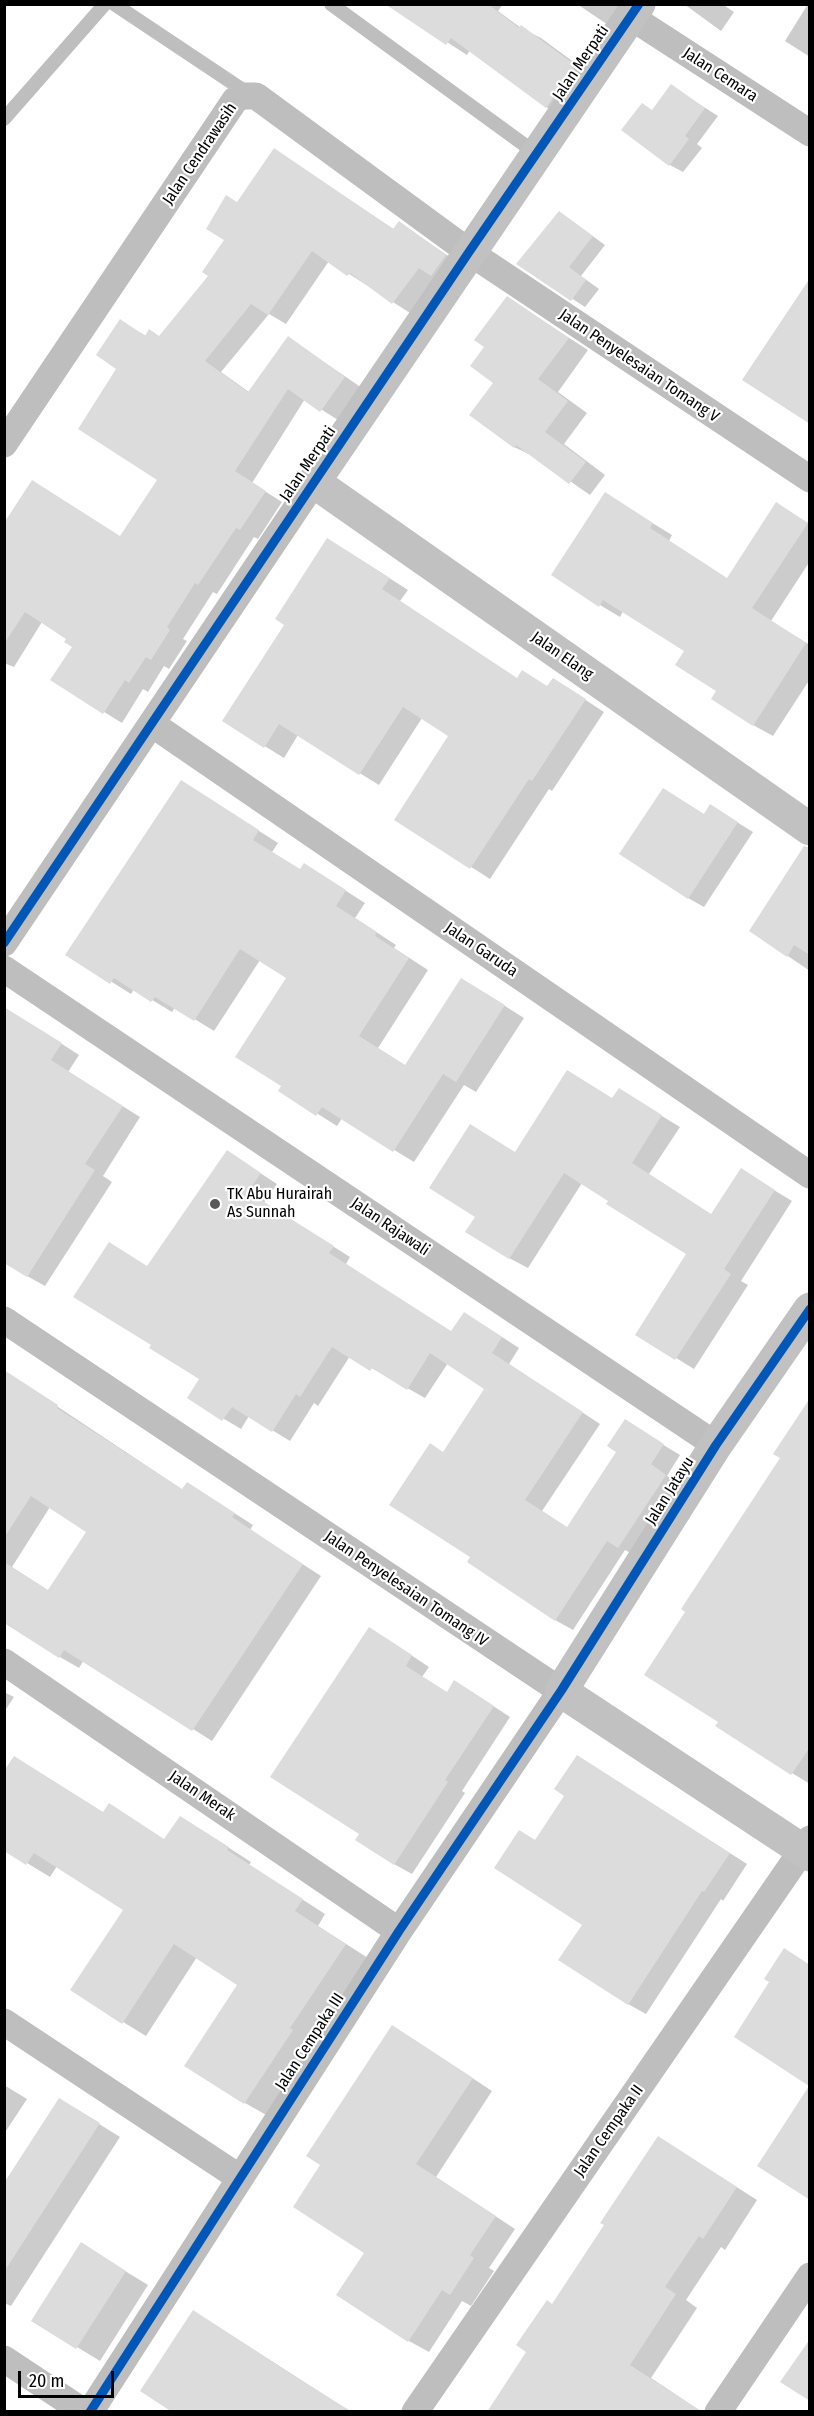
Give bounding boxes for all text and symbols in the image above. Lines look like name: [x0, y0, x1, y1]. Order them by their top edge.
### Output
street label: Jalan Merpati: [549, 22, 613, 104]
street label: Jalan Cemara: [679, 44, 761, 106]
street label: Jalan Cendrawasih: [159, 99, 241, 209]
street label: Jalan Penyelesaian Tomang V: [555, 305, 723, 427]
street label: Jalan Merpati: [276, 423, 340, 505]
street label: Jalan Elang: [527, 628, 597, 684]
street label: Jalan Garuda: [441, 919, 521, 981]
place label: TK Abu Hurairah As Sunnah: [227, 1185, 332, 1223]
street label: Jalan Rajawali: [347, 1194, 433, 1260]
marker: TK Abu Hurairah As Sunnah: [208, 1197, 222, 1211]
street label: Jalan Jatayu: [642, 1453, 698, 1529]
street label: Jalan Penyelesaian Tomang IV: [321, 1527, 491, 1651]
street label: Jalan Merak: [165, 1767, 239, 1825]
street label: Jalan Cempaka III: [271, 1990, 349, 2094]
street label: Jalan Cempaka II: [570, 2081, 648, 2181]
scale bar: [21, 2359, 117, 2397]
text: 20 m: [29, 2370, 64, 2392]

